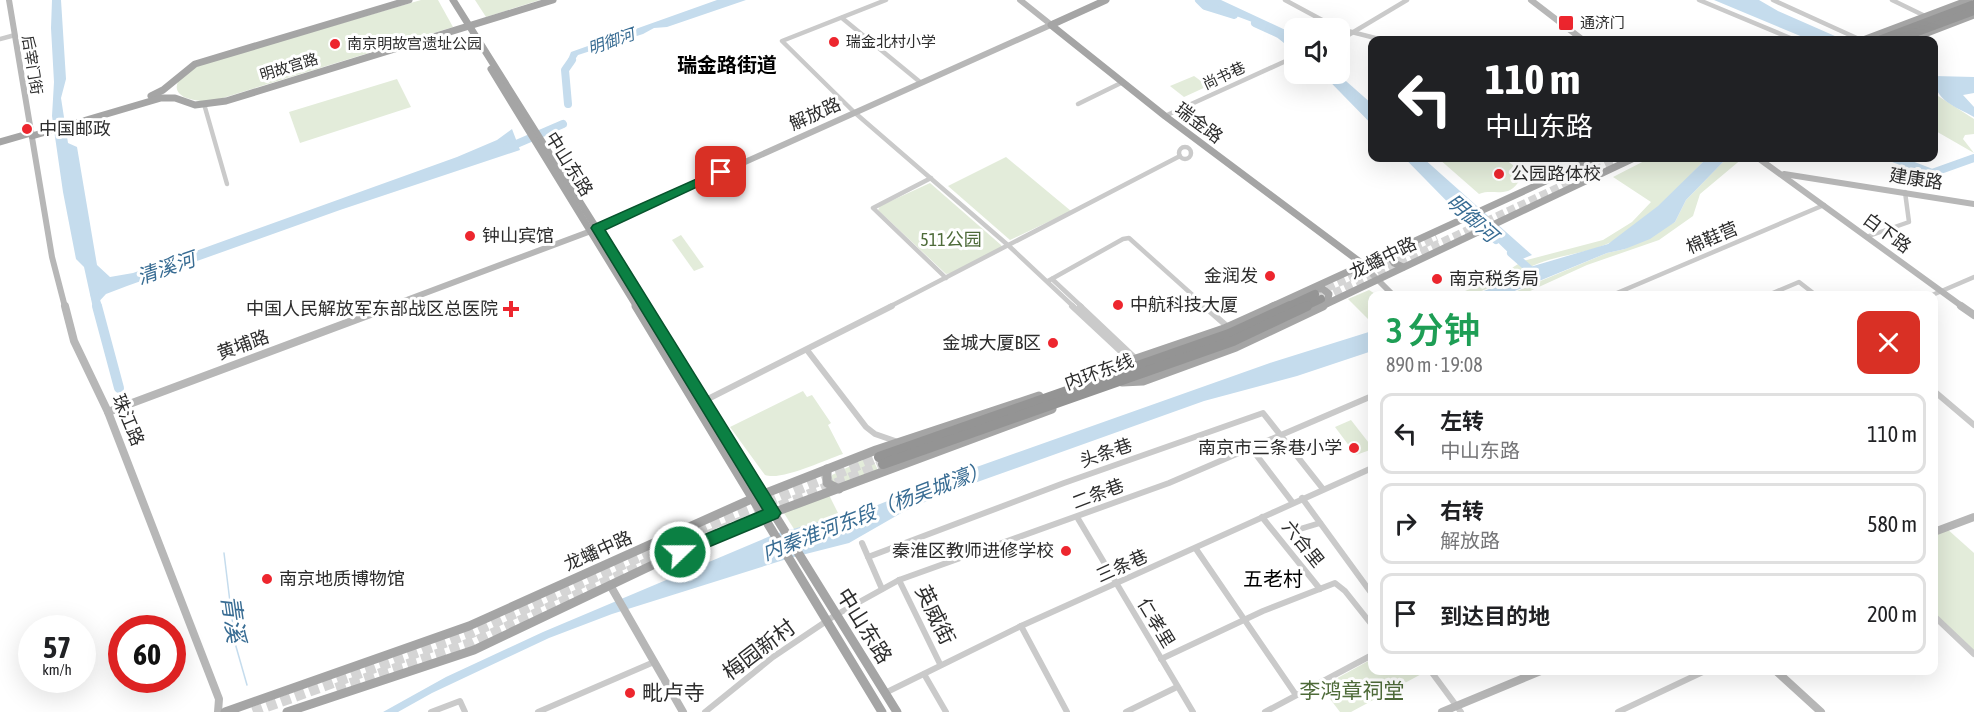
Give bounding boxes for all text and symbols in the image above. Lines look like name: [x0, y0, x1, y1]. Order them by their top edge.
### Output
marker: 通济门: [1557, 14, 1575, 32]
place label: 通济门: [1580, 14, 1625, 31]
map controls: [1284, 18, 1350, 84]
button: sound: [1284, 18, 1350, 84]
water label: 明御河: [585, 24, 639, 57]
place label: 瑞金北村小学: [846, 33, 936, 50]
street label: 后宰门街: [19, 34, 46, 96]
place label: 南京明故宫遗址公园: [347, 35, 482, 52]
marker: 瑞金北村小学: [827, 35, 841, 49]
marker: 南京明故宫遗址公园: [328, 37, 342, 51]
street label: 明故宫路: [258, 50, 320, 83]
district label: 瑞金路街道: [677, 53, 777, 76]
text: 110 m: [1485, 55, 1580, 103]
street label: 尚书巷: [1200, 58, 1248, 93]
icon: left: [1386, 60, 1464, 138]
street label: 解放路: [786, 93, 844, 134]
street label: 瑞金路: [1171, 98, 1227, 147]
text: 中山东路: [1485, 111, 1593, 142]
place label: 中国邮政: [39, 118, 111, 139]
marker: 中国邮政: [20, 122, 34, 136]
street label: 中山东路: [541, 128, 597, 200]
pin: [695, 146, 746, 197]
icon: arrive: [704, 155, 737, 188]
place label: 公园路体校: [1511, 163, 1601, 184]
street label: 建康路: [1888, 164, 1944, 193]
marker: 公园路体校: [1492, 167, 1506, 181]
water label: 明御河: [1442, 189, 1505, 249]
street label: 白下路: [1859, 208, 1915, 257]
street label: 棉鞋营: [1683, 217, 1741, 258]
place label: 钟山宾馆: [482, 225, 554, 246]
marker: 钟山宾馆: [463, 229, 477, 243]
park label: 511公园: [920, 229, 982, 250]
street label: 龙蟠中路: [1346, 232, 1420, 283]
water label: 清溪河: [134, 246, 202, 288]
place label: 金润发: [1204, 265, 1258, 286]
place label: 南京税务局: [1449, 268, 1539, 289]
marker: 金润发: [1263, 269, 1277, 283]
marker: 南京税务局: [1430, 272, 1444, 286]
place label: 中航科技大厦: [1130, 294, 1238, 315]
place label: 中国人民解放军东部战区总医院: [246, 298, 498, 319]
marker: 中航科技大厦: [1111, 298, 1125, 312]
marker: 中国人民解放军东部战区总医院: [502, 300, 520, 318]
text: 3 分钟: [1386, 309, 1480, 351]
button: close: [1857, 311, 1920, 374]
street label: 黄埔路: [214, 325, 272, 364]
place label: 金城大厦B区: [942, 332, 1041, 353]
marker: 金城大厦B区: [1046, 336, 1060, 350]
street label: 内环东线: [1061, 349, 1136, 394]
text: 890 m · 19:08: [1386, 353, 1483, 376]
street label: 珠江路: [108, 391, 149, 449]
text: 左转: [1440, 408, 1484, 434]
icon: left: [1389, 417, 1422, 450]
text: 110 m: [1867, 421, 1917, 447]
street label: 头条巷: [1077, 434, 1135, 471]
place label: 南京市三条巷小学: [1198, 437, 1342, 458]
text: 中山东路: [1440, 439, 1520, 462]
marker: 南京市三条巷小学: [1347, 441, 1361, 455]
water label: 内秦淮河东段（杨吴城濠）: [759, 457, 991, 564]
street label: 二条巷: [1069, 474, 1127, 513]
text: 右转: [1440, 498, 1484, 524]
icon: right: [1389, 507, 1422, 540]
text: 580 m: [1867, 511, 1917, 537]
street label: 六合里: [1278, 516, 1329, 571]
position arrow: [648, 520, 712, 584]
street label: 龙蟠中路: [561, 526, 635, 575]
text: 解放路: [1440, 529, 1500, 552]
place label: 秦淮区教师进修学校: [892, 540, 1054, 561]
marker: 秦淮区教师进修学校: [1059, 544, 1073, 558]
street label: 三条巷: [1093, 545, 1151, 586]
district label: 五老村: [1243, 567, 1303, 590]
place label: 南京地质博物馆: [279, 568, 405, 589]
marker: 南京地质博物馆: [260, 572, 274, 586]
street label: 英威街: [911, 581, 960, 648]
street label: 中山东路: [832, 583, 897, 667]
water label: 青溪: [217, 593, 251, 648]
street label: 仁孝里: [1134, 594, 1179, 651]
icon: arrive: [1389, 597, 1422, 630]
text: 200 m: [1867, 601, 1917, 627]
text: 到达目的地: [1440, 603, 1550, 629]
street label: 梅园新村: [718, 614, 799, 684]
speed limit sign: 60: [108, 615, 186, 693]
text: 57: [43, 630, 71, 664]
text: km/h: [42, 661, 72, 678]
park label: 李鸿章祠堂: [1300, 678, 1405, 702]
place label: 毗卢寺: [642, 680, 705, 704]
marker: 毗卢寺: [623, 686, 637, 700]

